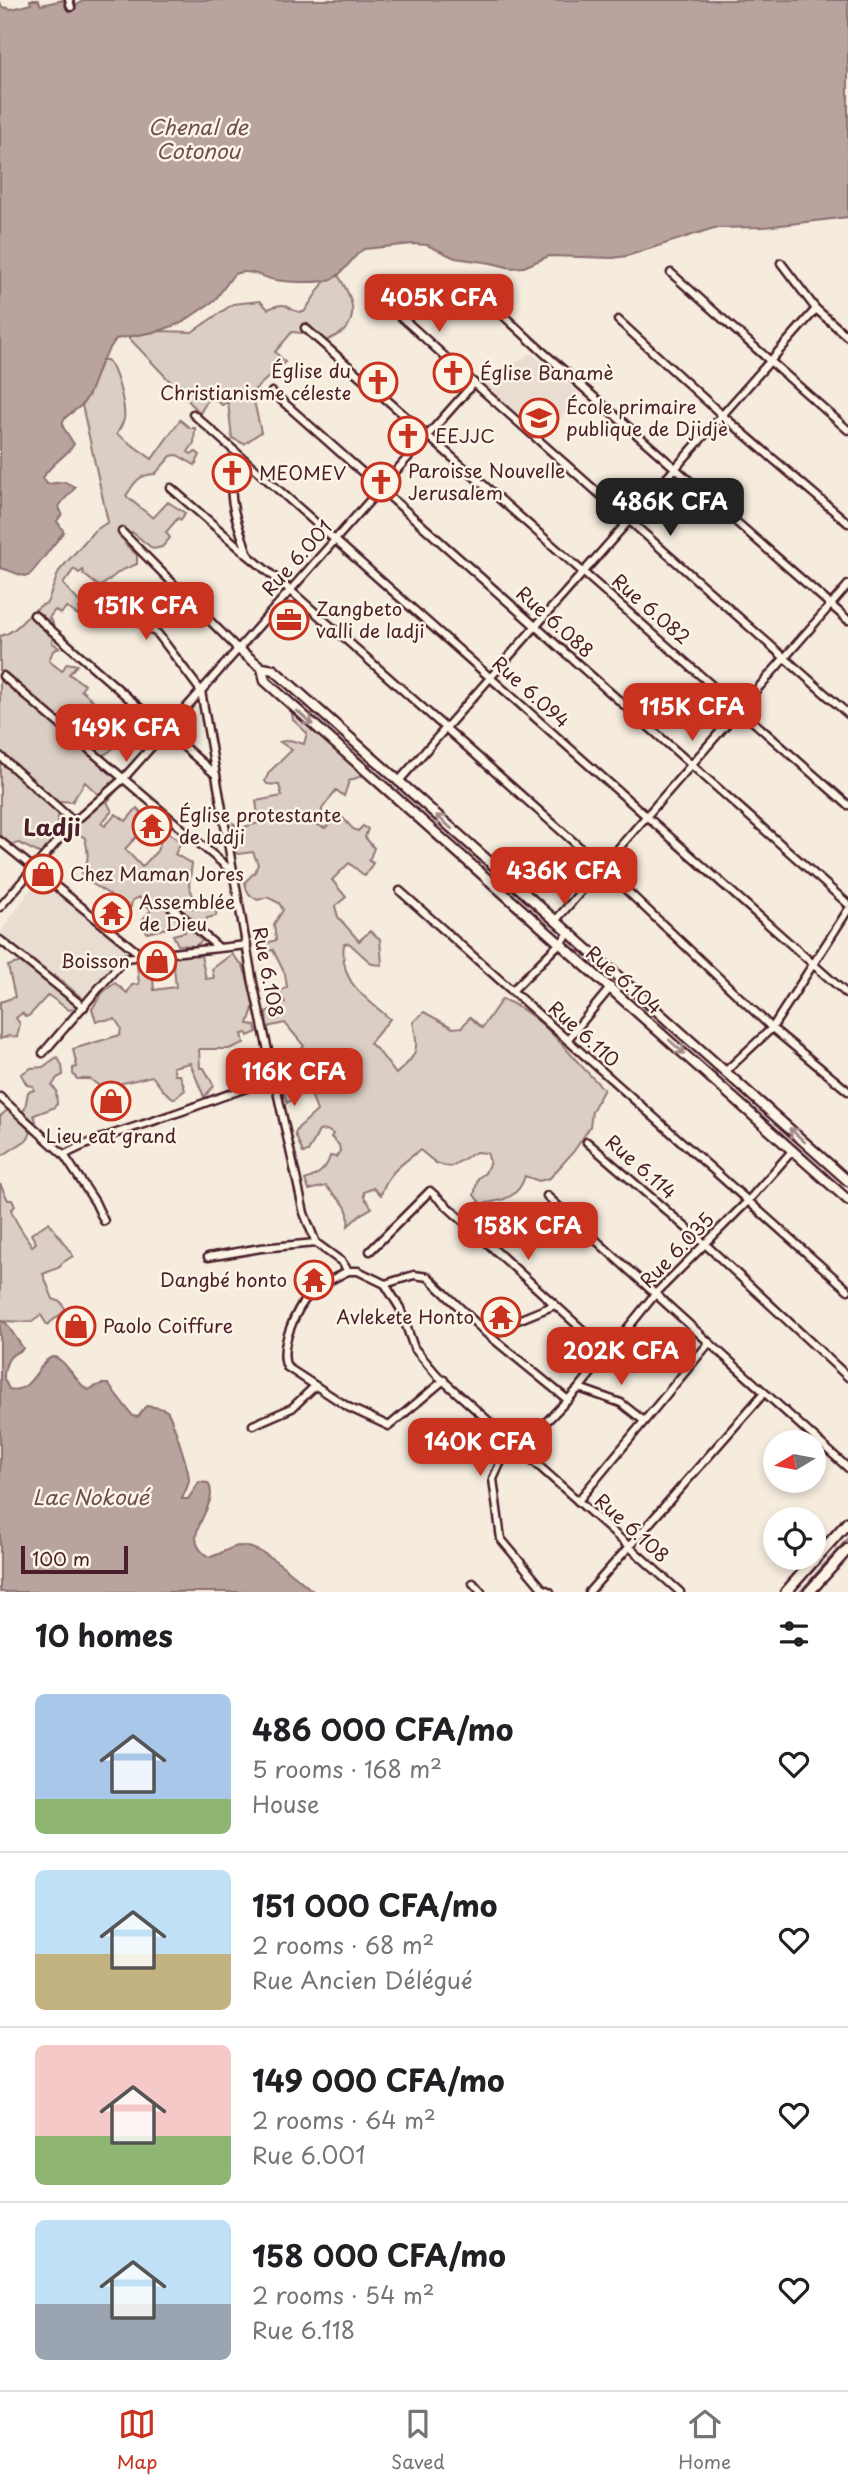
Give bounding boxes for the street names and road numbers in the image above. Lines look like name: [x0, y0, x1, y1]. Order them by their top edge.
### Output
street label: Rue 6.001: [254, 513, 338, 602]
street label: Rue 6.082: [606, 566, 697, 650]
street label: Rue 6.088: [511, 579, 601, 664]
street label: Rue 6.094: [487, 649, 577, 734]
street label: Rue 6.108: [246, 924, 291, 1019]
street label: Rue 6.104: [581, 938, 669, 1020]
street label: Rue 6.110: [543, 994, 626, 1073]
street label: Rue 6.114: [600, 1127, 683, 1205]
street label: Rue 6.035: [633, 1205, 720, 1293]
street label: Rue 6.108: [589, 1486, 676, 1568]

